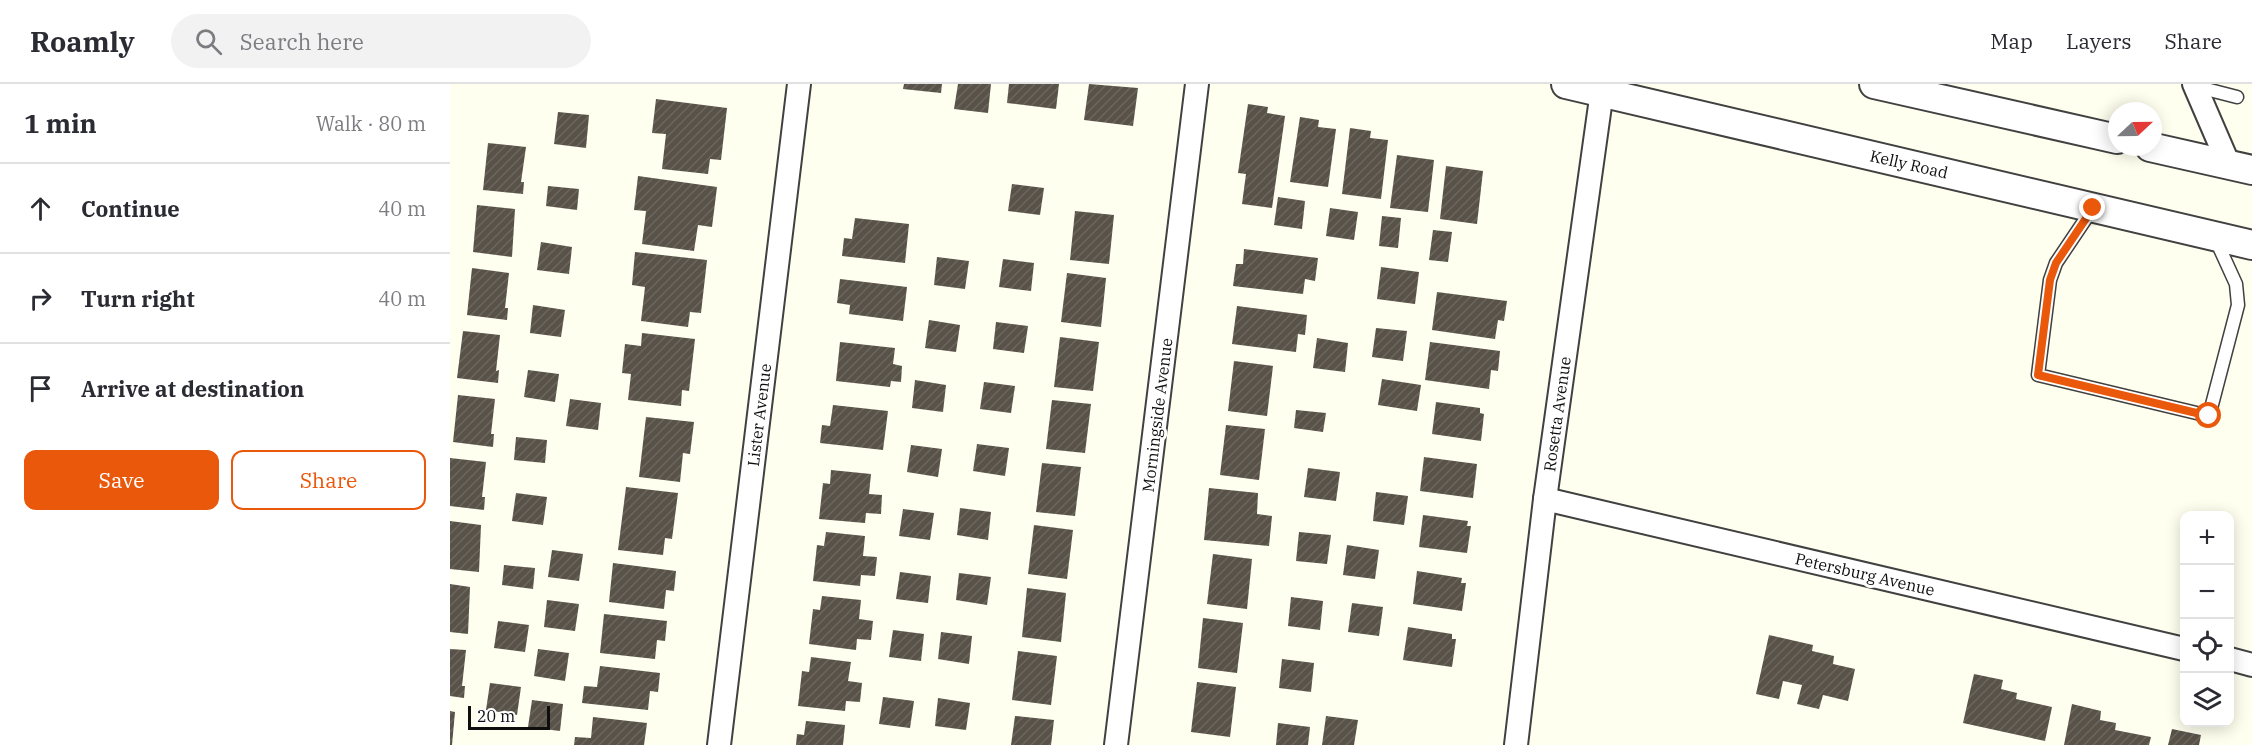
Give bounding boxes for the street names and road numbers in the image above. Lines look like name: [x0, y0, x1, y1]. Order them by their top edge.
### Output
street label: Kelly Road: [1868, 145, 1950, 183]
street label: Morningside Avenue: [1138, 337, 1176, 493]
street label: Rosetta Avenue: [1539, 355, 1575, 473]
street label: Lister Avenue: [743, 362, 775, 468]
street label: Petersburg Avenue: [1793, 548, 1937, 600]

